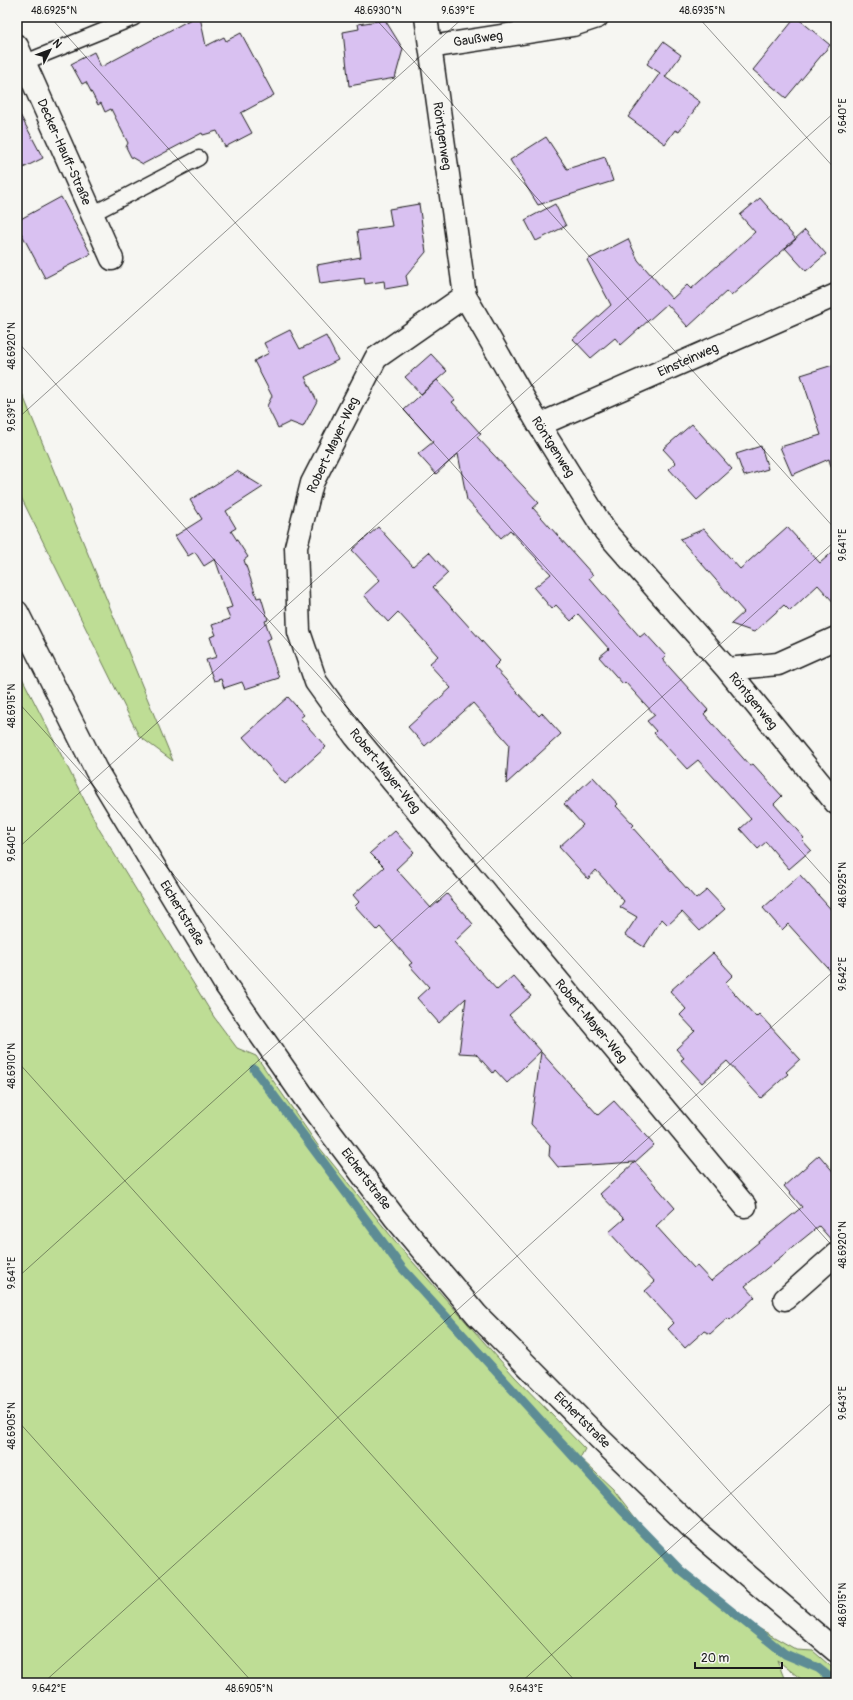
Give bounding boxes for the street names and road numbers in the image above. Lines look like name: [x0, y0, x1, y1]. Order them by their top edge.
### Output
street label: Gaußweg: [452, 28, 504, 50]
street label: Decker-Hauff-Straße: [33, 96, 95, 208]
street label: Röntgenweg: [429, 101, 455, 172]
street label: Einsteinweg: [655, 339, 721, 380]
street label: Robert-Mayer-Weg: [304, 394, 362, 496]
street label: Röntgenweg: [528, 414, 578, 481]
street label: Röntgenweg: [725, 669, 781, 733]
street label: Robert-Mayer-Weg: [346, 725, 424, 817]
street label: Eichertstraße: [156, 877, 208, 949]
street label: Robert-Mayer-Weg: [551, 976, 631, 1066]
street label: Eichertstraße: [338, 1145, 395, 1214]
street label: Eichertstraße: [550, 1388, 614, 1452]

